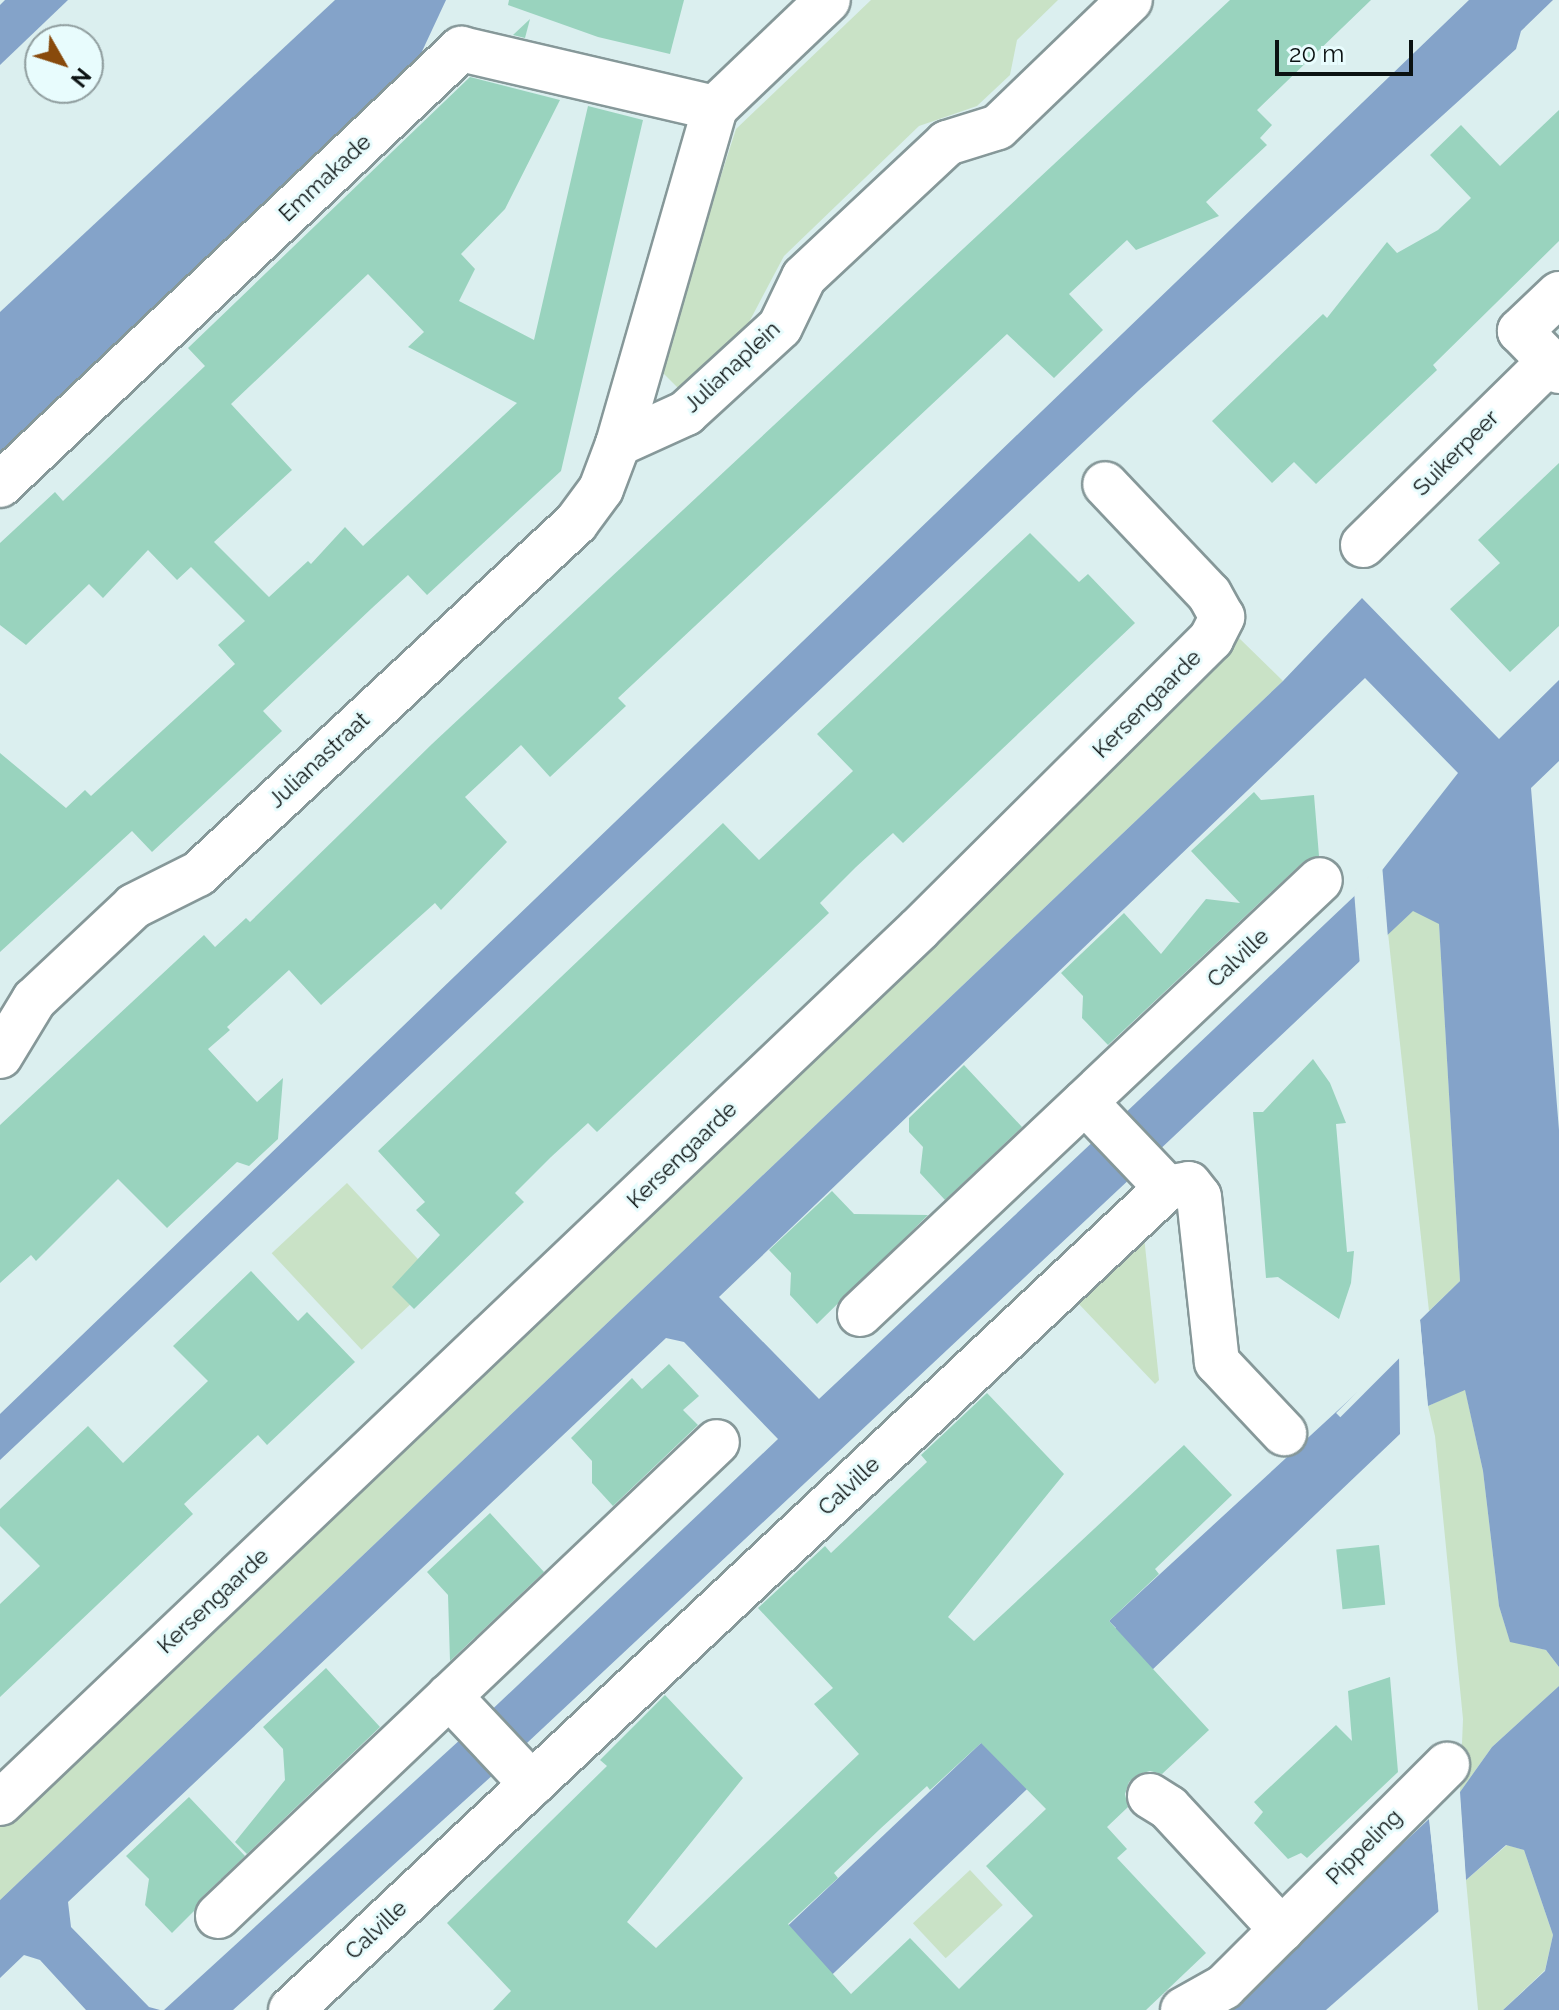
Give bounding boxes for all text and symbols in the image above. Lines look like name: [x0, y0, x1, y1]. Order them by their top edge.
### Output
north arrow: [24, 24, 104, 104]
scale bar: [1279, 24, 1417, 74]
text: 20 m: [1289, 39, 1344, 68]
text: N: [66, 63, 96, 93]
street label: Emmakade: [274, 129, 376, 227]
street label: Julianaplein: [679, 316, 785, 418]
street label: Suikerpeer: [1408, 405, 1504, 501]
street label: Kersengaarde: [1087, 644, 1207, 764]
street label: Julianastraat: [263, 707, 375, 813]
street label: Calville: [1202, 923, 1274, 993]
street label: Kersengaarde: [622, 1096, 742, 1214]
street label: Calville: [813, 1451, 885, 1521]
street label: Kersengaarde: [152, 1543, 274, 1659]
street label: Pippeling: [1321, 1804, 1407, 1890]
street label: Calville: [340, 1895, 412, 1965]

